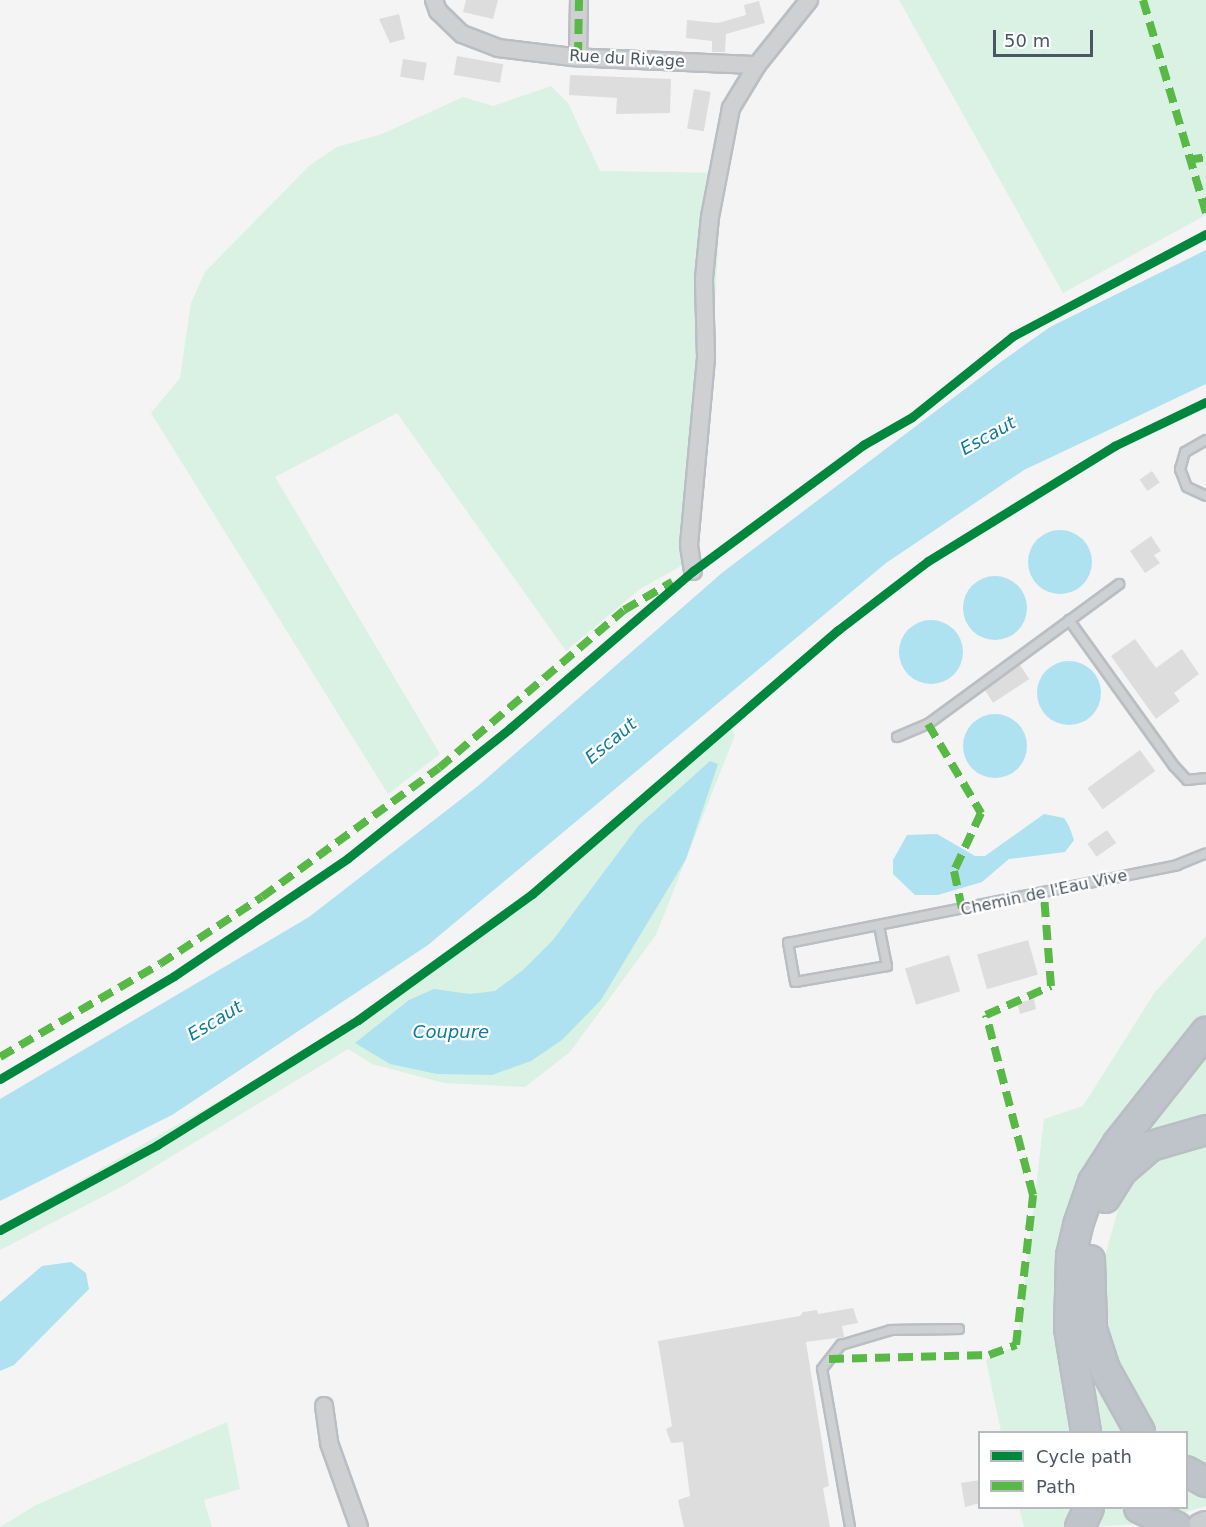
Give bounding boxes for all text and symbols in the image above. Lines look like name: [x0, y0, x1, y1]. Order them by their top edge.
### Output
scale bar: [996, 18, 1096, 56]
text: 50 m: [1004, 30, 1050, 51]
street label: Rue du Rivage: [569, 46, 685, 72]
water label: Escaut: [956, 412, 1020, 460]
water label: Escaut: [581, 713, 641, 769]
street label: Chemin de l'Eau Vive: [959, 866, 1129, 920]
water label: Escaut: [184, 996, 246, 1046]
water label: Coupure: [413, 1021, 489, 1043]
legend: [978, 1431, 1188, 1509]
text: Cycle path: [1036, 1446, 1132, 1467]
text: Path: [1036, 1476, 1076, 1497]

